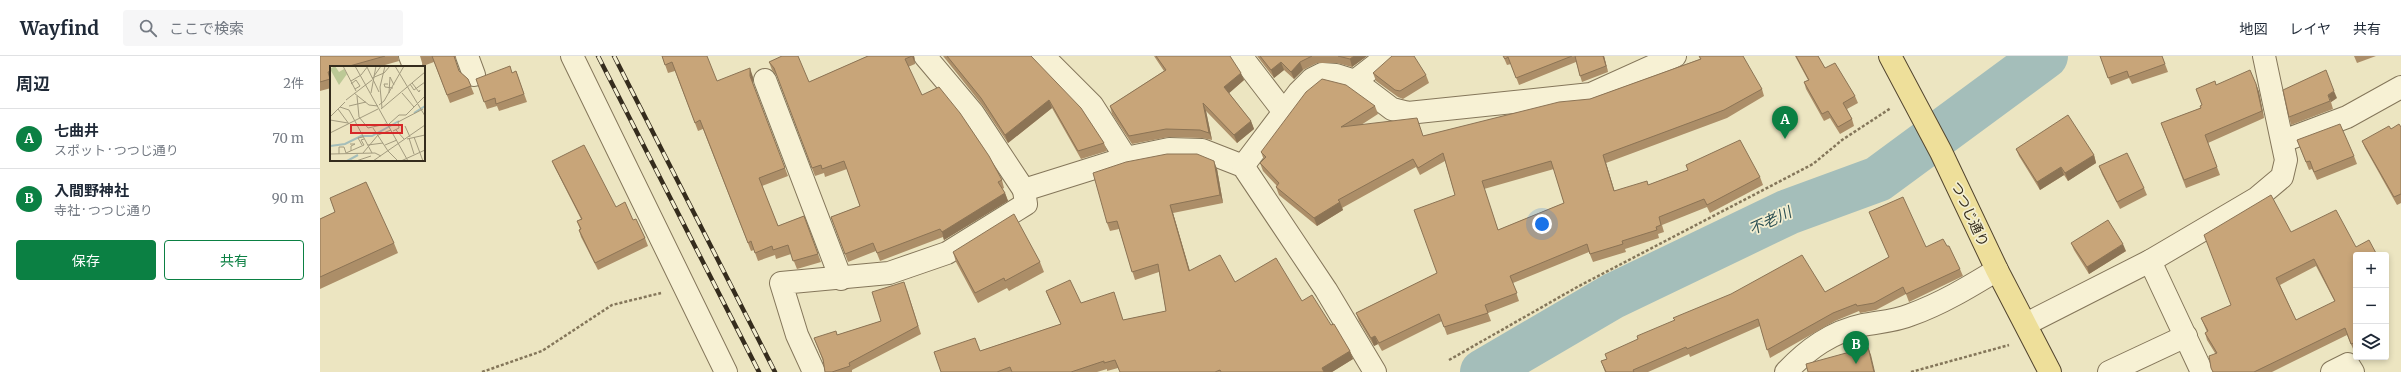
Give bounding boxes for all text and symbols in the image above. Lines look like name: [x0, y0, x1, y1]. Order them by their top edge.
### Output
search box: [123, 10, 403, 46]
text: Wayfind: [20, 16, 99, 40]
icon: search: [137, 17, 159, 39]
text: ここで検索: [169, 19, 244, 38]
text: 地図: [2239, 20, 2267, 38]
text: レイヤ: [2289, 20, 2331, 38]
text: 共有: [2353, 20, 2381, 38]
inset map: [330, 66, 425, 161]
text: 周辺: [16, 73, 50, 95]
text: 2件: [283, 75, 304, 92]
pin: A: [1772, 106, 1798, 139]
text: 七曲井: [54, 121, 99, 140]
text: A: [24, 130, 34, 147]
text: 70 m: [273, 130, 304, 147]
text: スポット · つつじ通り: [54, 142, 179, 159]
street label: つつじ通り: [1947, 178, 1993, 250]
text: 入間野神社: [54, 181, 129, 200]
text: B: [24, 190, 34, 207]
text: 90 m: [272, 190, 304, 207]
text: 寺社 · つつじ通り: [54, 202, 153, 219]
water label: 不老川: [1745, 202, 1796, 239]
your location: [1532, 214, 1552, 234]
button: 保存: [16, 240, 156, 280]
button: 共有: [164, 240, 304, 280]
map controls: [2353, 252, 2389, 360]
button: +: [2353, 252, 2389, 288]
button: −: [2353, 288, 2389, 324]
button: layers: [2353, 324, 2389, 360]
pin: B: [1843, 331, 1869, 364]

